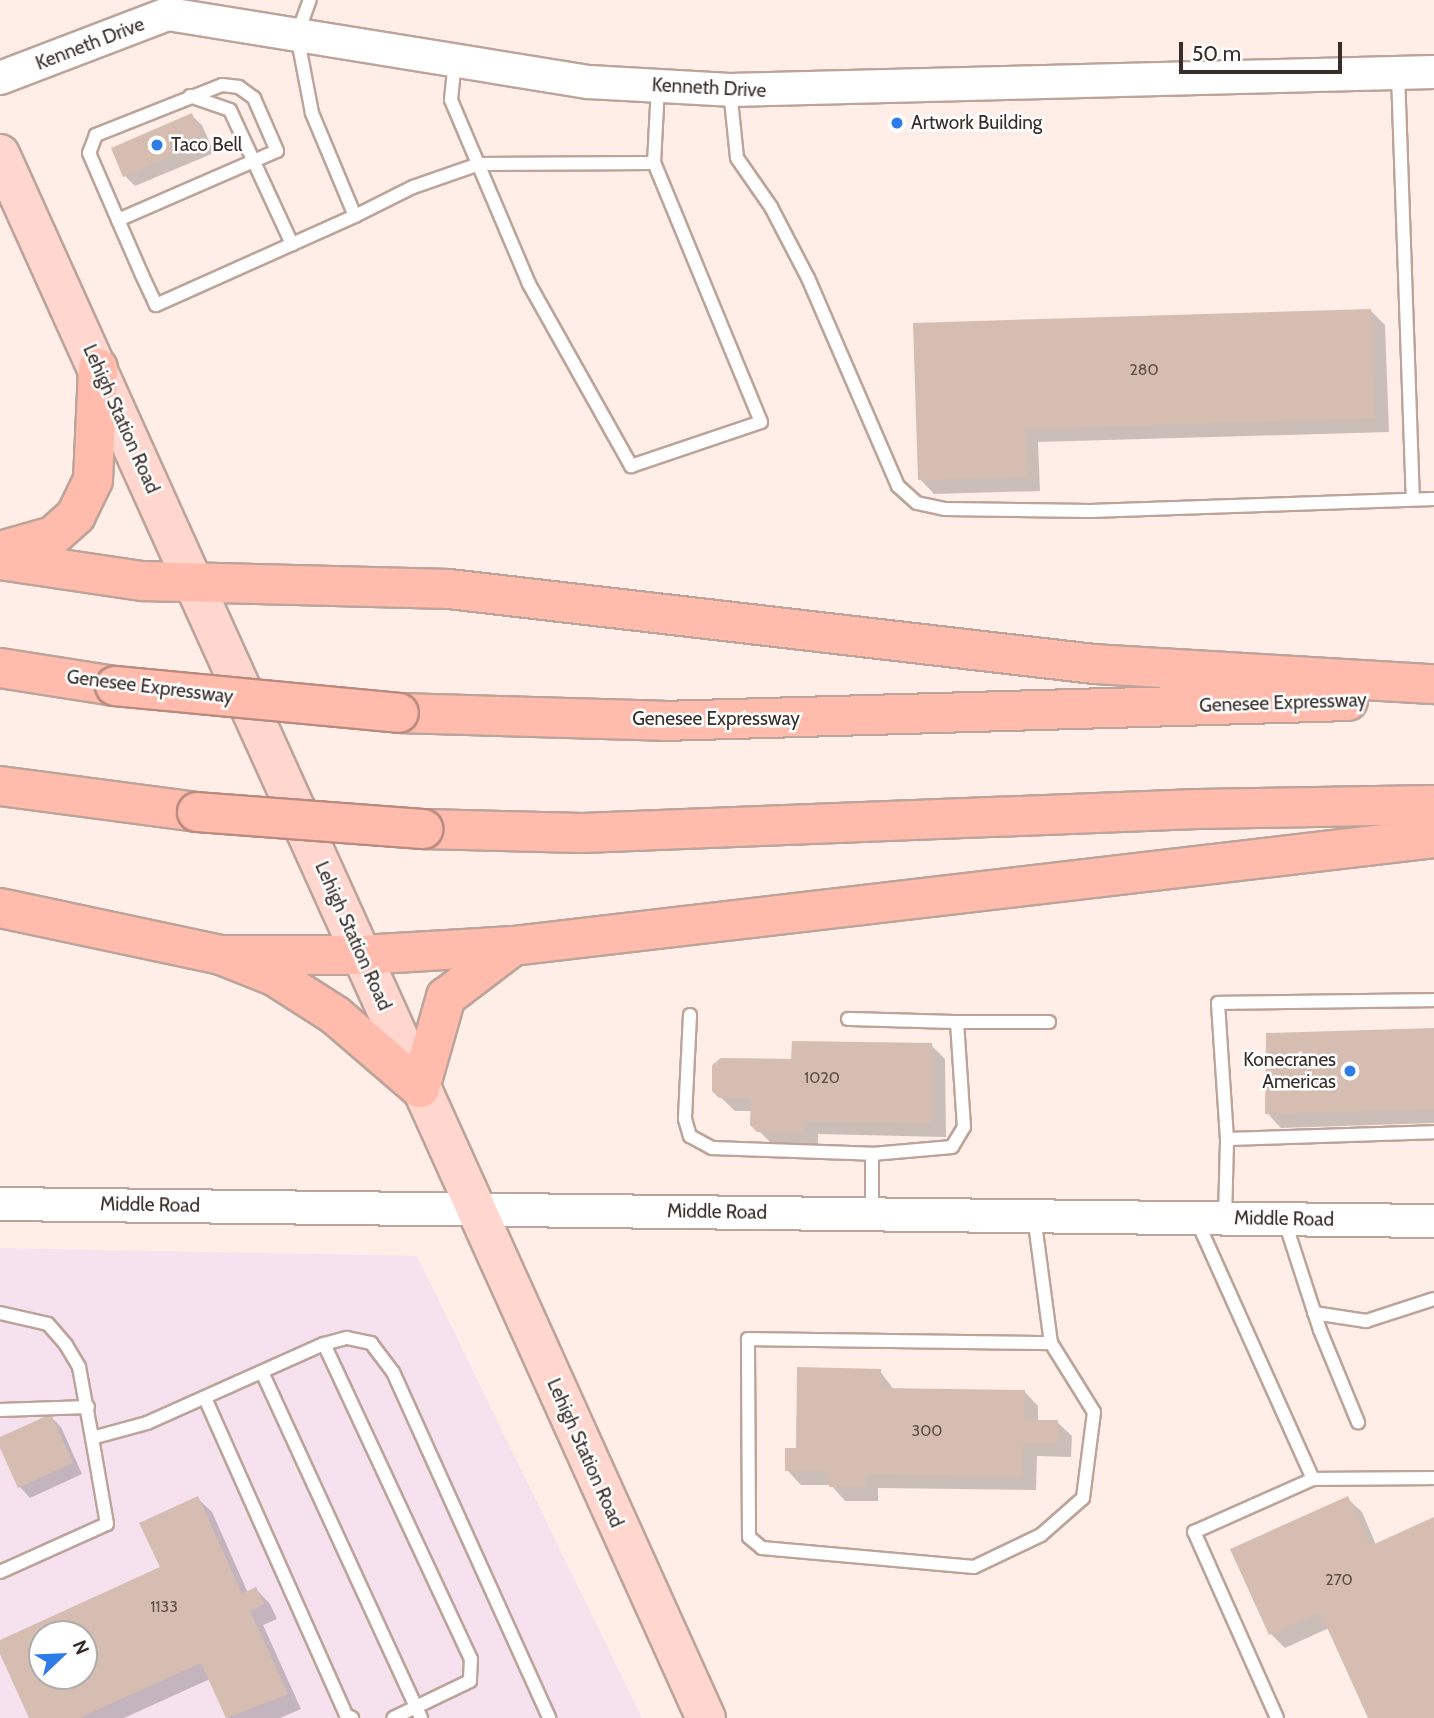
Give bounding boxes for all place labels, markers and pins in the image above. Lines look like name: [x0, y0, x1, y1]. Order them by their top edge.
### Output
place label: Artwork Building: [911, 112, 1042, 134]
marker: Artwork Building: [889, 115, 905, 131]
place label: Taco Bell: [171, 134, 242, 156]
marker: Taco Bell: [149, 137, 165, 153]
place label: Konecranes Americas: [1243, 1049, 1336, 1093]
marker: Konecranes Americas: [1342, 1063, 1358, 1079]

